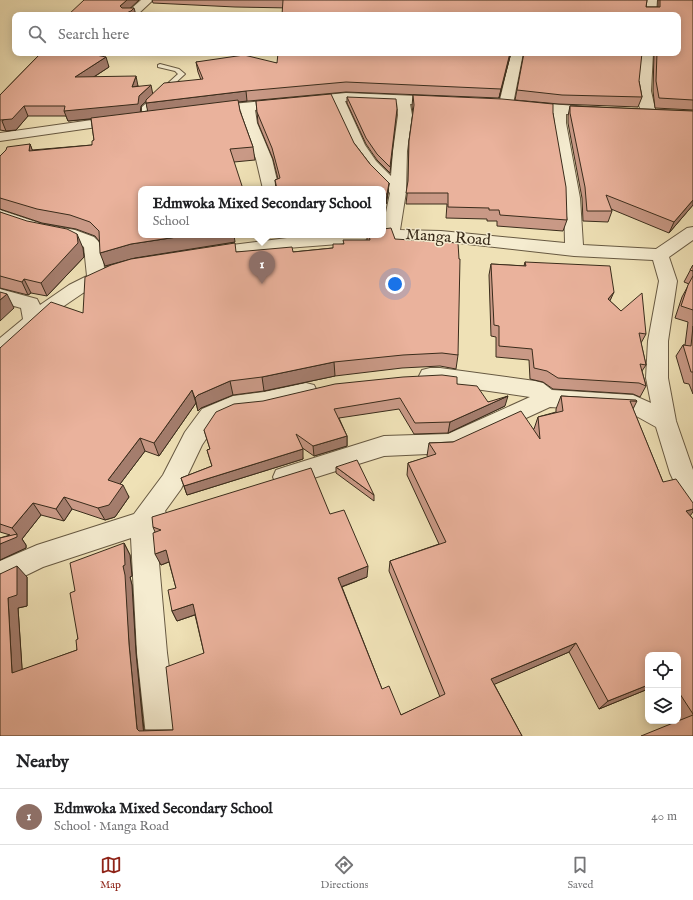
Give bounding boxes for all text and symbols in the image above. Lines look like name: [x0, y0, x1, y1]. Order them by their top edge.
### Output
search box: [12, 12, 681, 56]
icon: search: [26, 23, 48, 45]
text: Search here: [58, 25, 129, 44]
popup: [138, 186, 386, 238]
text: Edmwoka Mixed Secondary School: [153, 194, 371, 213]
text: School: [153, 213, 189, 230]
street label: Manga Road: [405, 225, 492, 251]
pin: 1: [249, 251, 275, 284]
your location: [385, 274, 405, 294]
map controls: [645, 652, 681, 724]
button: locate: [645, 652, 681, 688]
button: layers: [645, 688, 681, 724]
text: Nearby: [16, 752, 69, 773]
text: Edmwoka Mixed Secondary School: [54, 799, 273, 818]
text: 1: [27, 808, 31, 825]
text: 40 m: [651, 808, 677, 825]
text: School · Manga Road: [54, 818, 169, 835]
tab: Map: [100, 854, 122, 892]
tab: Directions: [321, 854, 368, 892]
tab: Saved: [567, 854, 593, 892]

